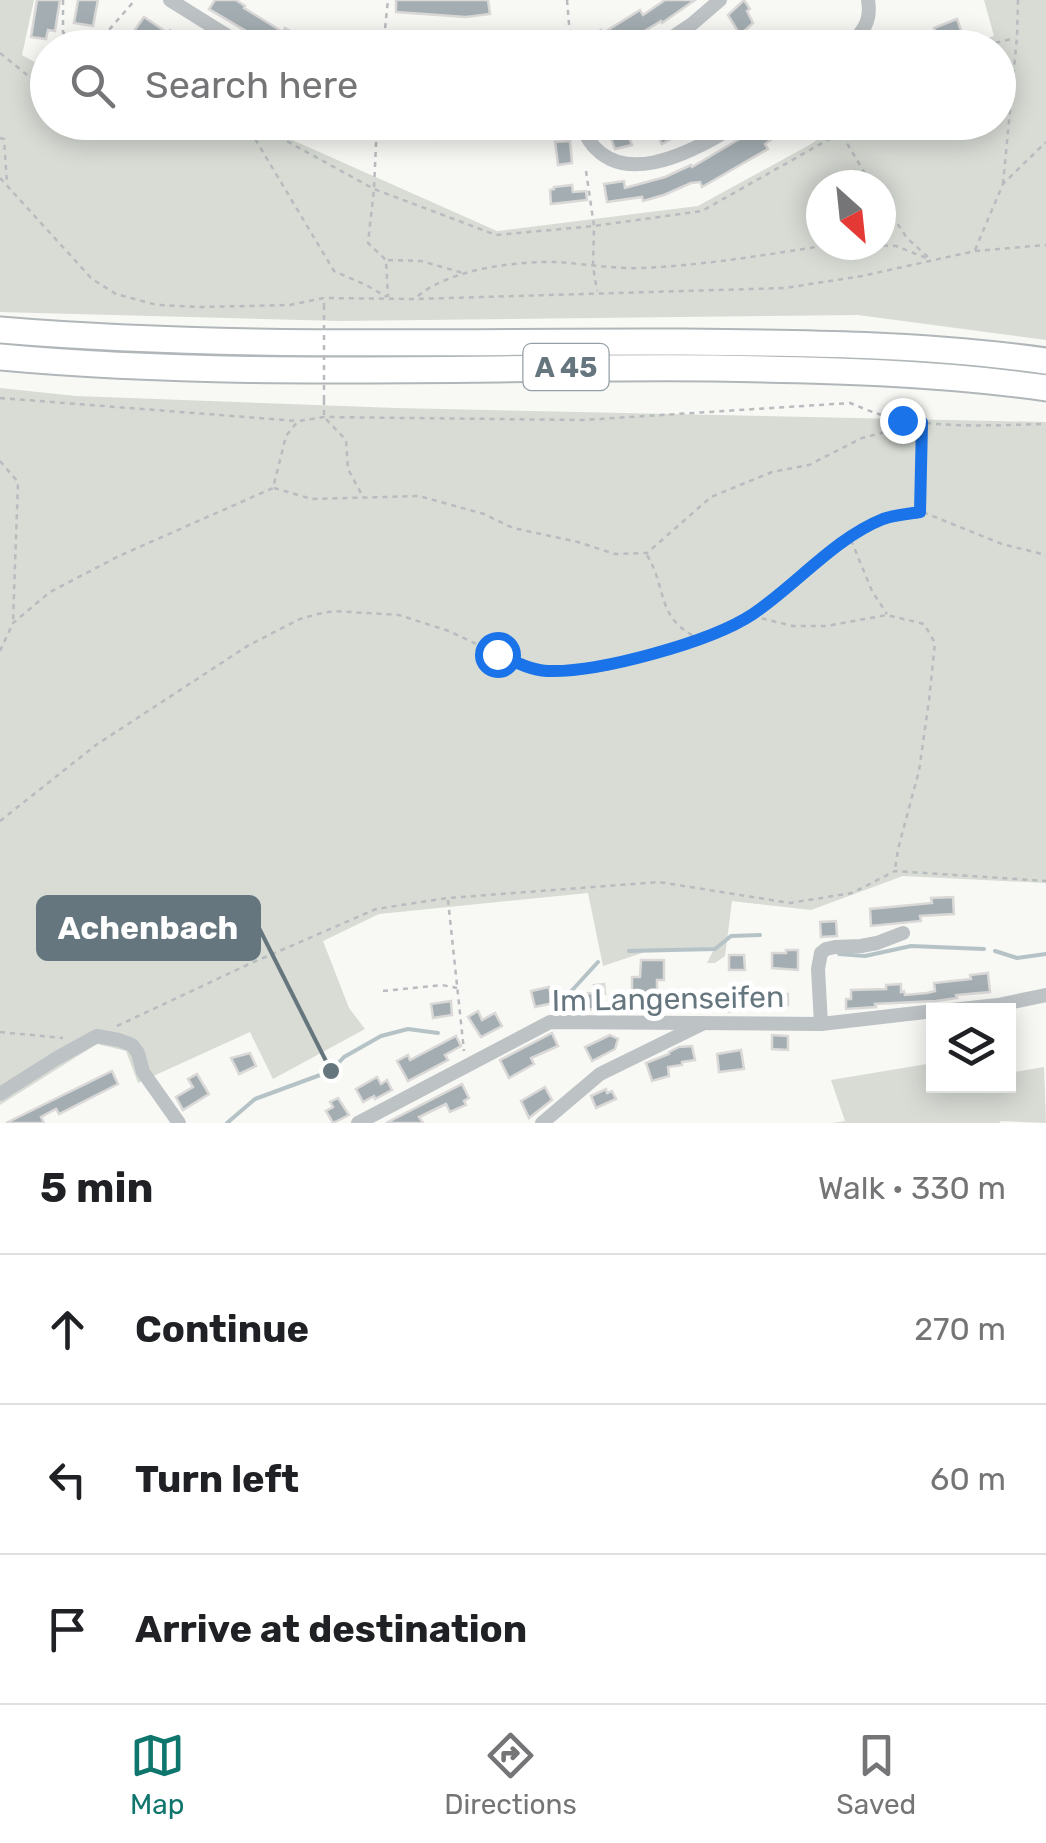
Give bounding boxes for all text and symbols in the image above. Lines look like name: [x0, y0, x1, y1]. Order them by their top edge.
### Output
search box: [30, 30, 1016, 140]
icon: search: [65, 58, 120, 113]
text: Search here: [145, 62, 358, 108]
north arrow: [806, 170, 896, 260]
road number: A 45: [524, 344, 608, 390]
route end: [880, 398, 926, 444]
route start: [475, 632, 521, 678]
callout: Achenbach: [38, 897, 259, 959]
text: Achenbach: [58, 909, 238, 947]
street label: Im Langenseifen: [552, 979, 784, 1019]
map controls: [926, 1003, 1016, 1093]
button: layers: [926, 1003, 1016, 1093]
text: 5 min: [40, 1163, 154, 1213]
text: Walk · 330 m: [818, 1169, 1006, 1207]
icon: ahead: [40, 1302, 95, 1357]
text: Continue: [135, 1306, 309, 1352]
text: 270 m: [914, 1310, 1006, 1348]
icon: left: [40, 1452, 95, 1507]
text: Turn left: [135, 1456, 299, 1502]
text: 60 m: [930, 1460, 1006, 1498]
icon: arrive: [40, 1602, 95, 1657]
text: Arrive at destination: [135, 1606, 527, 1652]
tab: Map: [130, 1728, 185, 1821]
tab: Directions: [444, 1728, 577, 1821]
tab: Saved: [836, 1728, 916, 1821]

